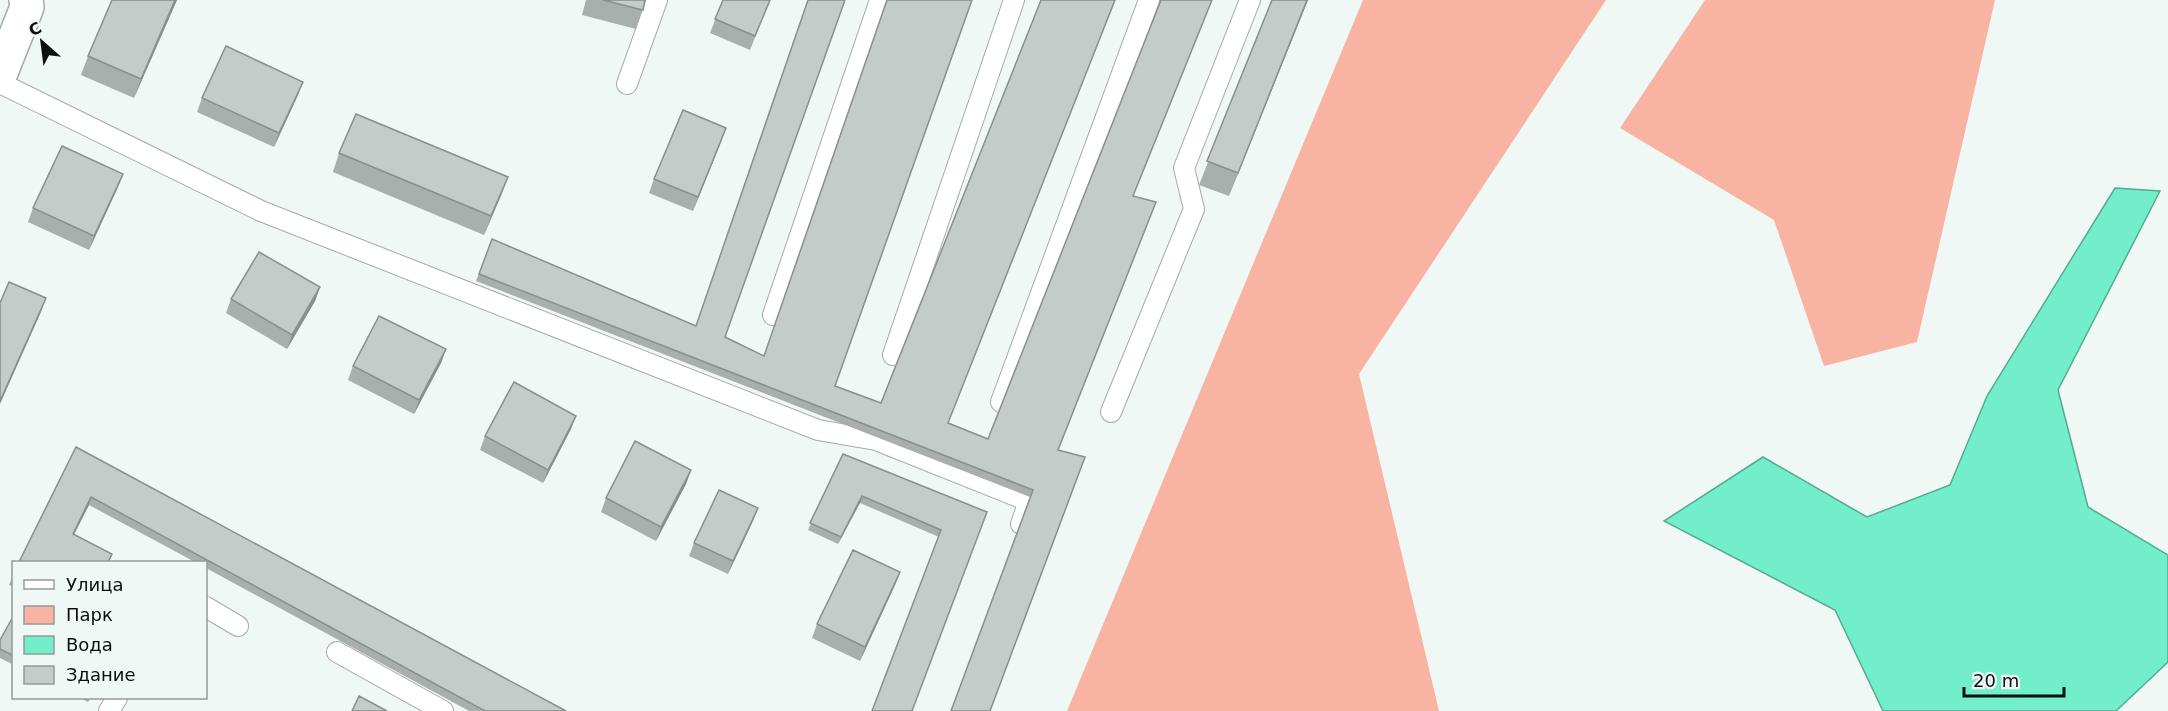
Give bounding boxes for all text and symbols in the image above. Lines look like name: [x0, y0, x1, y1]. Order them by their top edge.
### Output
north arrow: [12, 12, 72, 72]
text: С: [26, 18, 45, 40]
legend: [12, 561, 207, 699]
text: Улица: [66, 574, 123, 595]
text: Парк: [66, 604, 113, 625]
text: Вода: [66, 634, 113, 655]
scale bar: [1964, 660, 2064, 698]
text: Здание: [66, 664, 136, 685]
text: 20 m: [1973, 670, 2019, 691]

